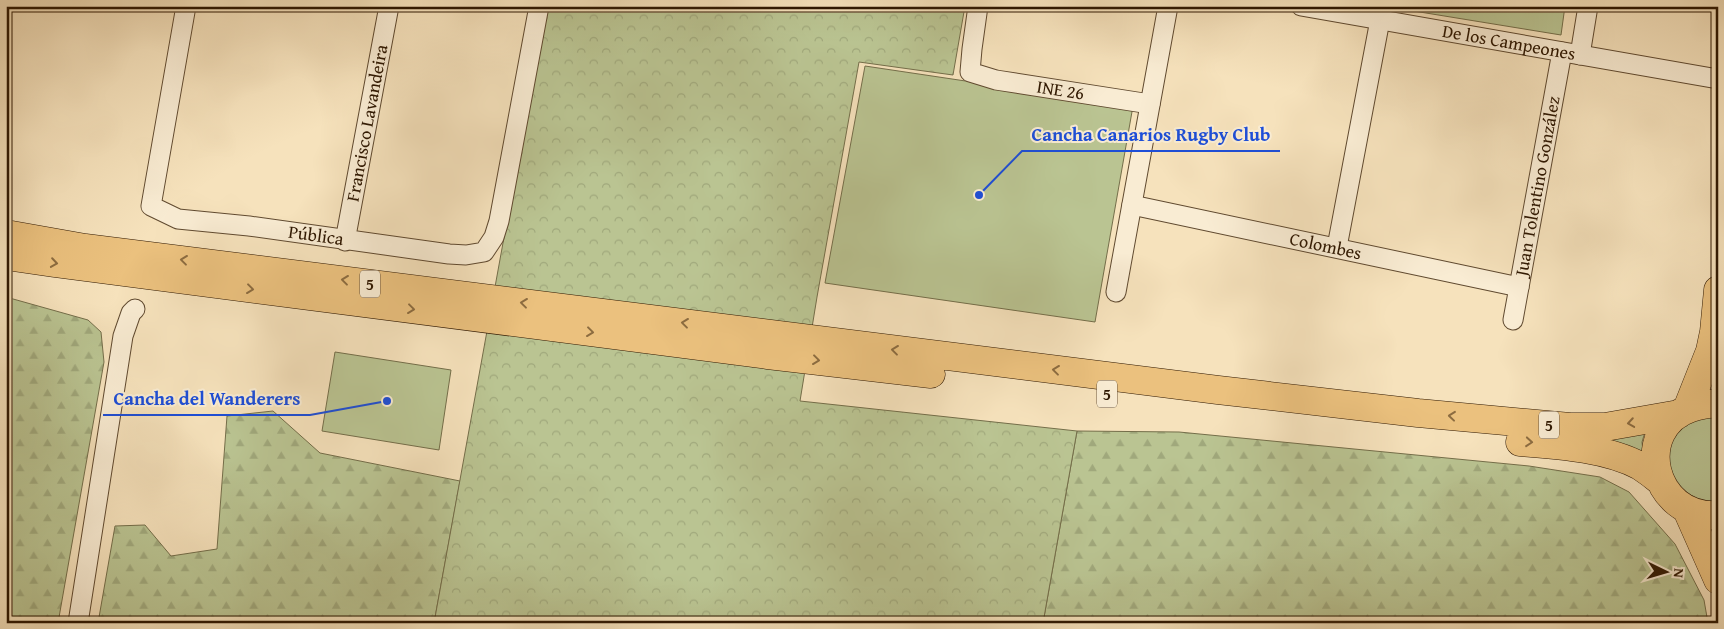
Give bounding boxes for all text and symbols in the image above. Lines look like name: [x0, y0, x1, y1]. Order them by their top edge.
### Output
street label: De los Campeones: [1440, 17, 1578, 67]
street label: Francisco Lavandeira: [339, 42, 395, 204]
street label: INE 26: [1035, 73, 1086, 107]
street label: Juan Tolentino González: [1507, 94, 1567, 280]
callout: Cancha Canarios Rugby Club: [1022, 117, 1280, 151]
text: Cancha Canarios Rugby Club: [1032, 120, 1270, 148]
street label: Pública: [287, 218, 346, 252]
street label: Colombes: [1287, 225, 1364, 266]
one-way arrow: [180, 255, 188, 266]
one-way arrow: [50, 258, 59, 268]
road number: 5: [360, 270, 380, 298]
one-way arrow: [341, 276, 350, 286]
one-way arrow: [247, 283, 255, 294]
one-way arrow: [520, 298, 528, 309]
one-way arrow: [408, 303, 416, 314]
one-way arrow: [681, 318, 689, 329]
one-way arrow: [586, 326, 594, 337]
one-way arrow: [891, 345, 899, 356]
one-way arrow: [813, 354, 821, 365]
one-way arrow: [1052, 365, 1060, 376]
road number: 5: [1097, 380, 1117, 408]
callout: Cancha del Wanderers: [103, 381, 310, 415]
text: Cancha del Wanderers: [114, 384, 300, 412]
one-way arrow: [1447, 411, 1455, 422]
road number: 5: [1539, 412, 1559, 438]
one-way arrow: [1627, 417, 1635, 427]
one-way arrow: [1525, 437, 1533, 448]
north arrow: [1642, 546, 1692, 596]
text: N: [1669, 568, 1689, 579]

